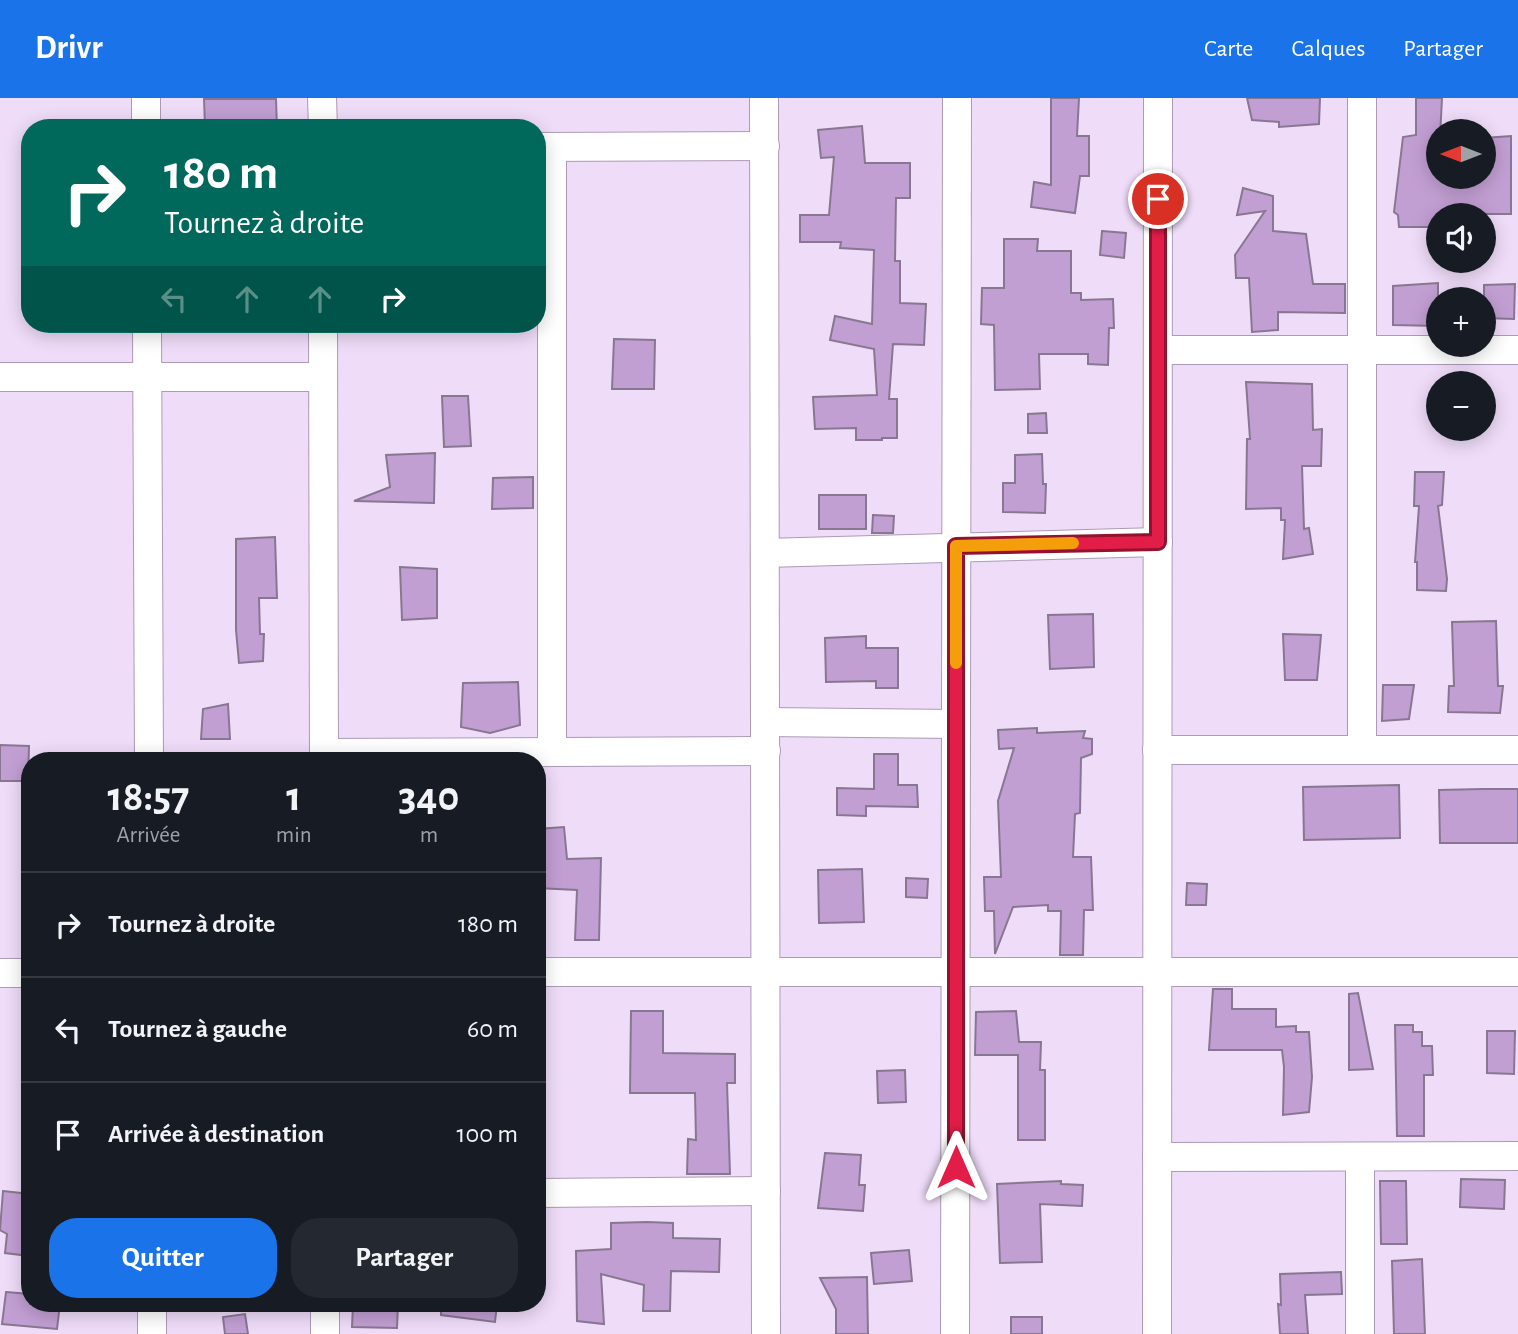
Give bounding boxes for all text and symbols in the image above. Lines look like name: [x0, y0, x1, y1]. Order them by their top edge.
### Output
text: Drivr: [35, 32, 103, 65]
text: Carte: [1204, 37, 1253, 61]
text: Calques: [1291, 37, 1365, 61]
text: Partager: [1403, 37, 1483, 61]
north arrow: [1426, 119, 1496, 189]
map controls: [1426, 119, 1496, 441]
icon: right: [49, 147, 140, 238]
text: 180 m: [164, 149, 278, 198]
pin: [1128, 169, 1188, 229]
icon: arrive: [1139, 180, 1177, 218]
button: sound: [1426, 203, 1496, 273]
text: Tournez à droite: [164, 207, 364, 239]
icon: left: [155, 280, 193, 318]
icon: ahead: [228, 280, 266, 318]
icon: ahead: [301, 280, 339, 318]
icon: right: [374, 280, 412, 318]
button: +: [1426, 287, 1496, 357]
button: −: [1426, 371, 1496, 441]
text: 18:57: [108, 776, 189, 818]
text: 1: [286, 776, 301, 818]
text: 340: [398, 776, 459, 818]
text: Arrivée: [116, 824, 180, 847]
text: min: [276, 824, 312, 847]
text: m: [420, 824, 438, 847]
icon: right: [49, 906, 87, 944]
text: Tournez à droite: [108, 911, 275, 937]
text: 180 m: [458, 911, 518, 937]
icon: left: [49, 1011, 87, 1049]
text: Tournez à gauche: [108, 1016, 287, 1042]
text: 60 m: [467, 1016, 518, 1042]
icon: arrive: [49, 1116, 87, 1154]
text: Arrivée à destination: [108, 1121, 324, 1147]
text: 100 m: [457, 1121, 518, 1147]
position arrow: [919, 1130, 993, 1204]
button: Quitter: [49, 1218, 277, 1298]
button: Partager: [291, 1218, 518, 1298]

